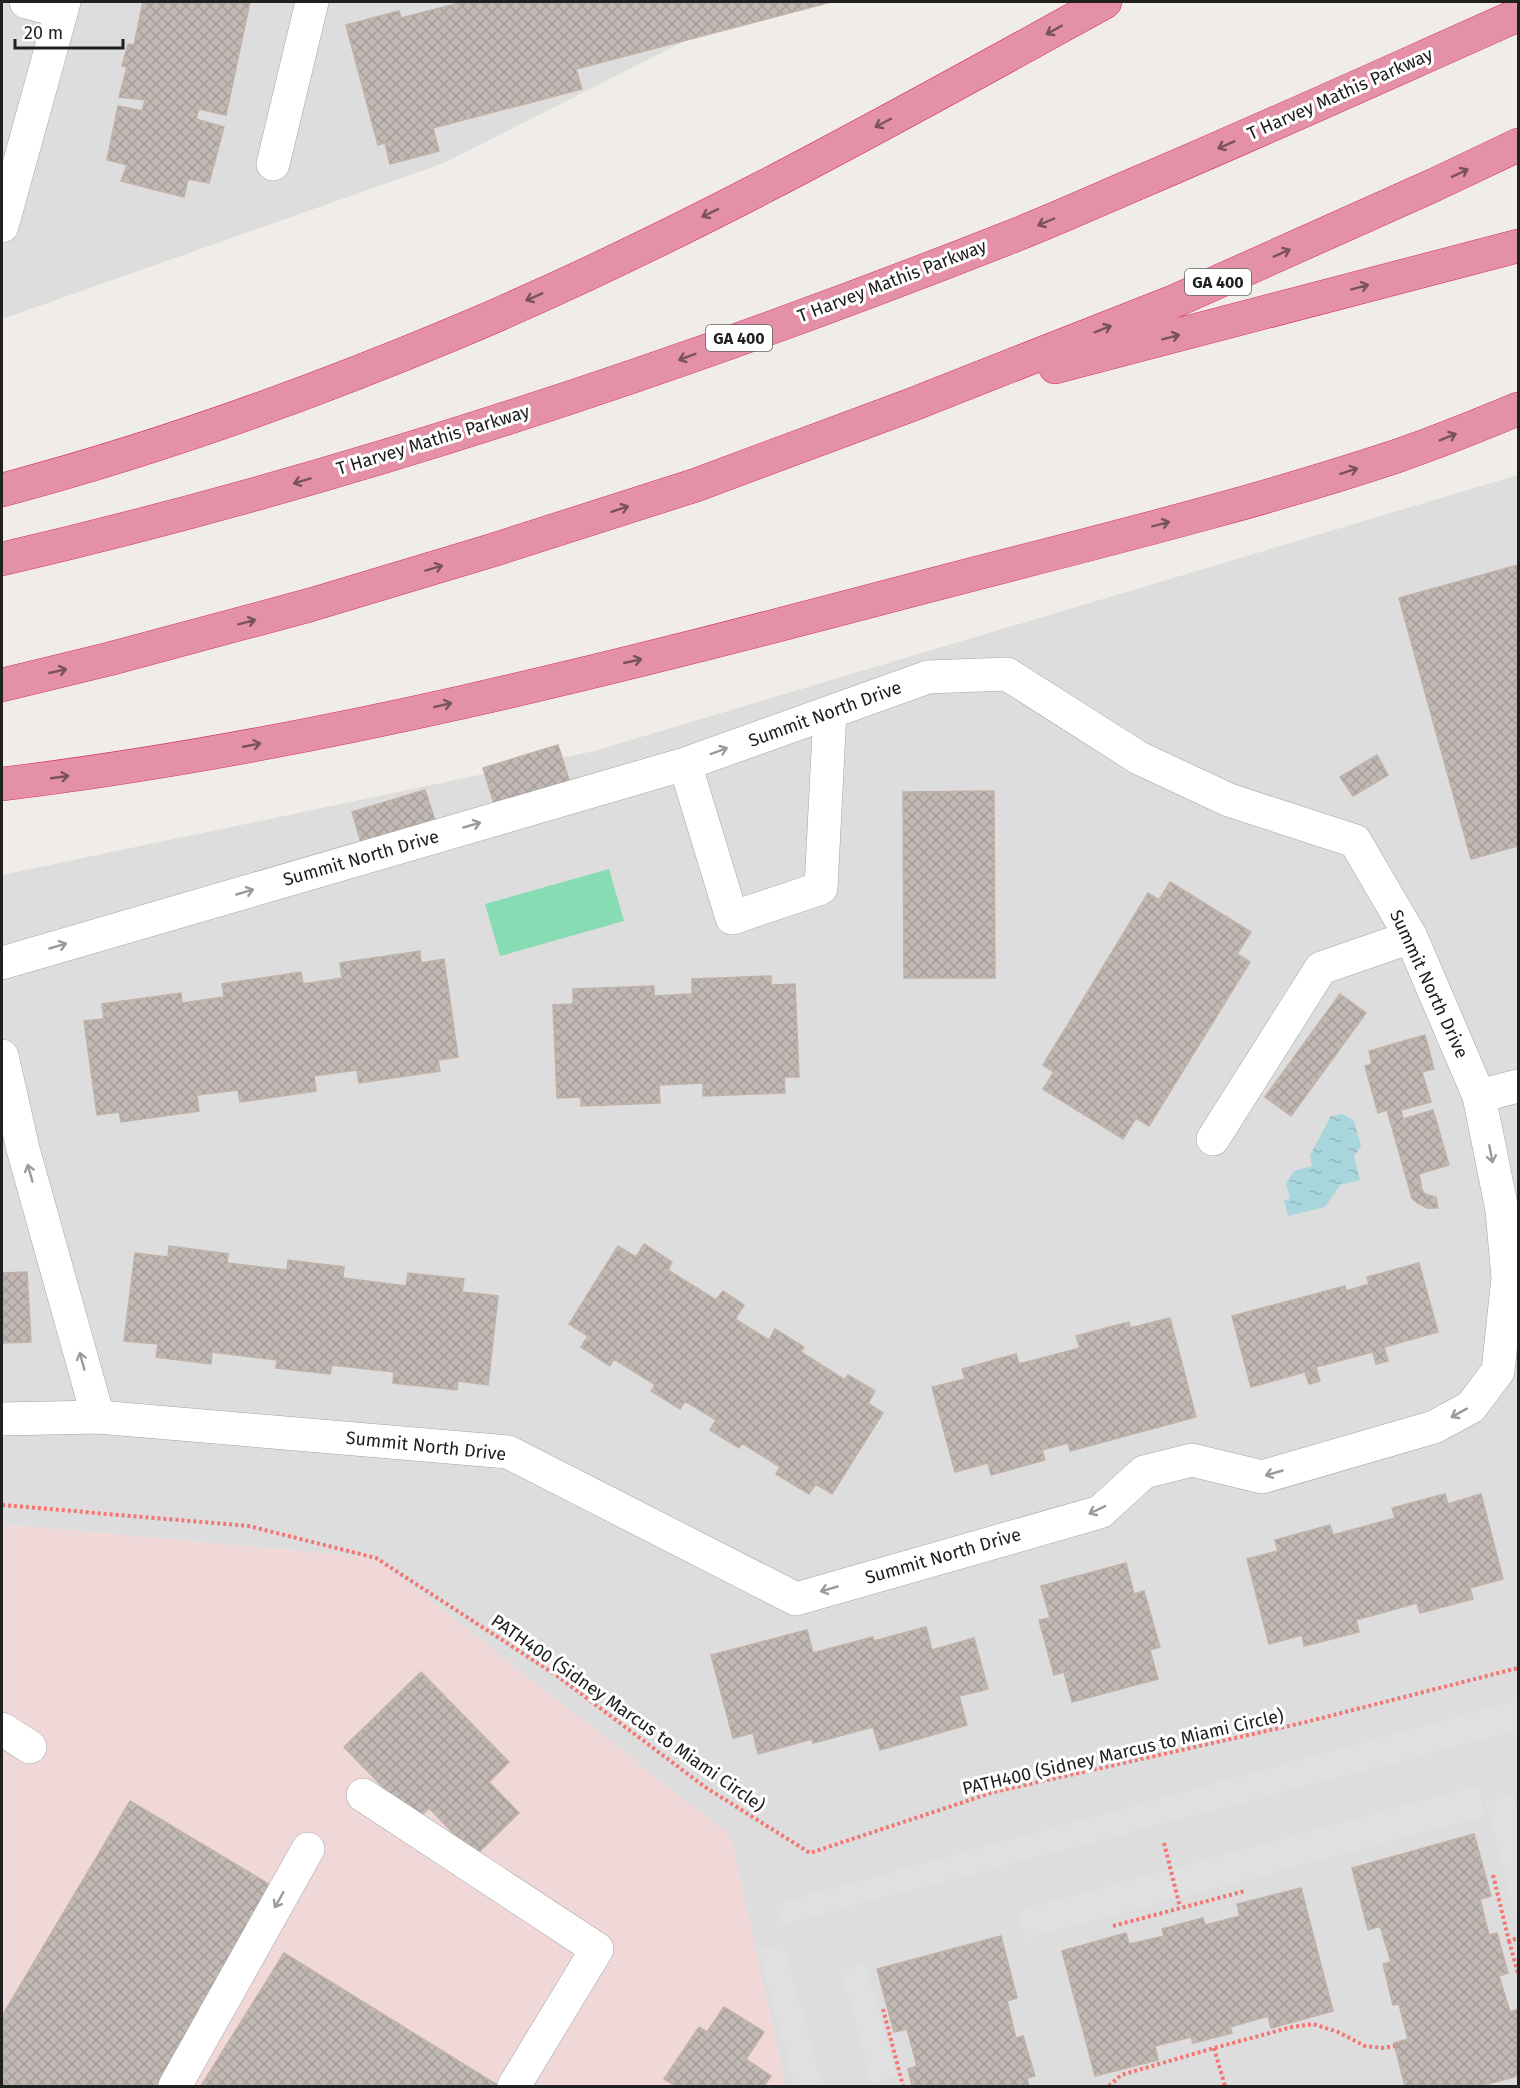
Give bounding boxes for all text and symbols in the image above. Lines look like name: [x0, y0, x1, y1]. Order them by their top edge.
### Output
scale bar: [15, 12, 123, 50]
text: 20 m: [24, 22, 63, 44]
one-way arrow: [1046, 24, 1063, 36]
street label: T Harvey Mathis Parkway: [1244, 43, 1436, 145]
one-way arrow: [874, 118, 892, 129]
one-way arrow: [1217, 140, 1235, 151]
one-way arrow: [1450, 167, 1468, 178]
one-way arrow: [701, 208, 719, 219]
one-way arrow: [1038, 217, 1056, 228]
street label: T Harvey Mathis Parkway: [794, 235, 990, 327]
one-way arrow: [1272, 247, 1291, 258]
road number: GA 400: [1185, 269, 1251, 295]
one-way arrow: [1350, 281, 1369, 293]
one-way arrow: [525, 292, 543, 304]
one-way arrow: [1093, 323, 1111, 334]
road number: GA 400: [706, 325, 772, 351]
one-way arrow: [1161, 330, 1180, 342]
one-way arrow: [678, 353, 697, 364]
street label: T Harvey Mathis Parkway: [334, 400, 532, 480]
one-way arrow: [1438, 431, 1457, 442]
one-way arrow: [1339, 465, 1358, 476]
one-way arrow: [292, 476, 311, 487]
one-way arrow: [610, 503, 629, 514]
one-way arrow: [1151, 518, 1170, 529]
one-way arrow: [424, 562, 443, 573]
one-way arrow: [237, 616, 256, 628]
one-way arrow: [623, 654, 642, 666]
one-way arrow: [49, 665, 68, 677]
street label: Summit North Drive: [745, 676, 905, 752]
one-way arrow: [432, 699, 452, 710]
one-way arrow: [242, 739, 261, 750]
one-way arrow: [710, 745, 728, 756]
one-way arrow: [49, 771, 69, 782]
one-way arrow: [463, 819, 482, 831]
street label: Summit North Drive: [280, 825, 442, 891]
one-way arrow: [235, 886, 254, 897]
street label: Summit North Drive: [1385, 906, 1473, 1062]
one-way arrow: [48, 940, 67, 951]
one-way arrow: [1486, 1143, 1497, 1163]
one-way arrow: [23, 1164, 35, 1183]
one-way arrow: [76, 1351, 88, 1370]
one-way arrow: [1451, 1407, 1468, 1419]
street label: Summit North Drive: [345, 1427, 507, 1465]
one-way arrow: [1265, 1468, 1284, 1479]
one-way arrow: [1088, 1505, 1106, 1517]
street label: Summit North Drive: [862, 1523, 1024, 1589]
one-way arrow: [820, 1584, 839, 1595]
street label: PATH400 (Sidney Marcus to Miami Circle): [487, 1610, 769, 1816]
street label: PATH400 (Sidney Marcus to Miami Circle): [960, 1704, 1286, 1800]
one-way arrow: [273, 1891, 285, 1908]

